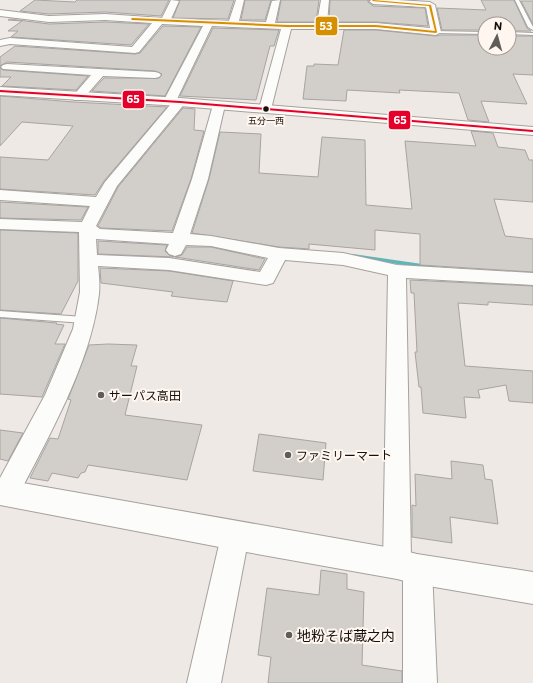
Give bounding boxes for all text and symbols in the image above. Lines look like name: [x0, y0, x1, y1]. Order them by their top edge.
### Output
line badge: 53: [315, 16, 338, 36]
north arrow: [477, 16, 517, 56]
text: 53: [320, 19, 332, 32]
text: N: [493, 19, 503, 32]
line badge: 65: [122, 90, 145, 109]
text: 65: [126, 92, 140, 105]
marker: 五分一西: [261, 104, 271, 114]
line badge: 65: [388, 110, 411, 130]
text: 65: [393, 113, 407, 126]
place label: 五分一西: [248, 115, 284, 126]
place label: サーパス高田: [109, 388, 181, 402]
marker: サーパス高田: [96, 390, 106, 400]
place label: ファミリーマート: [296, 448, 392, 462]
marker: ファミリーマート: [283, 450, 293, 460]
place label: 地粉そば蔵之内: [297, 627, 395, 644]
marker: 地粉そば蔵之内: [284, 630, 294, 640]

